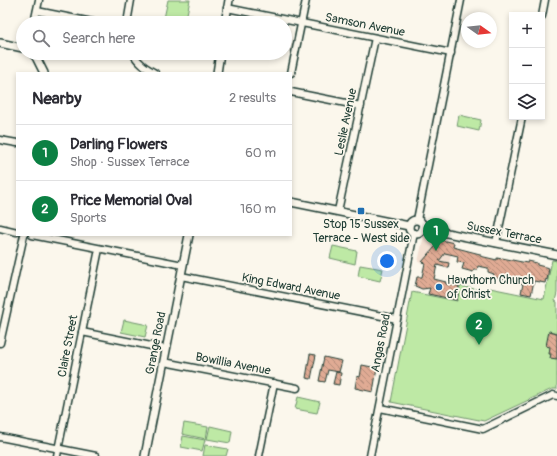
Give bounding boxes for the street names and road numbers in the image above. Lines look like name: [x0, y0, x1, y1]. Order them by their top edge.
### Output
street label: Samson Avenue: [324, 10, 406, 40]
street label: Leslie Avenue: [332, 87, 360, 157]
street label: Sussex Terrace: [465, 218, 543, 248]
street label: King Edward Avenue: [241, 270, 342, 304]
street label: Grange Road: [143, 310, 169, 376]
street label: Angas Road: [368, 312, 394, 373]
street label: Claire Street: [55, 313, 81, 378]
street label: Bowillia Avenue: [194, 349, 272, 379]

